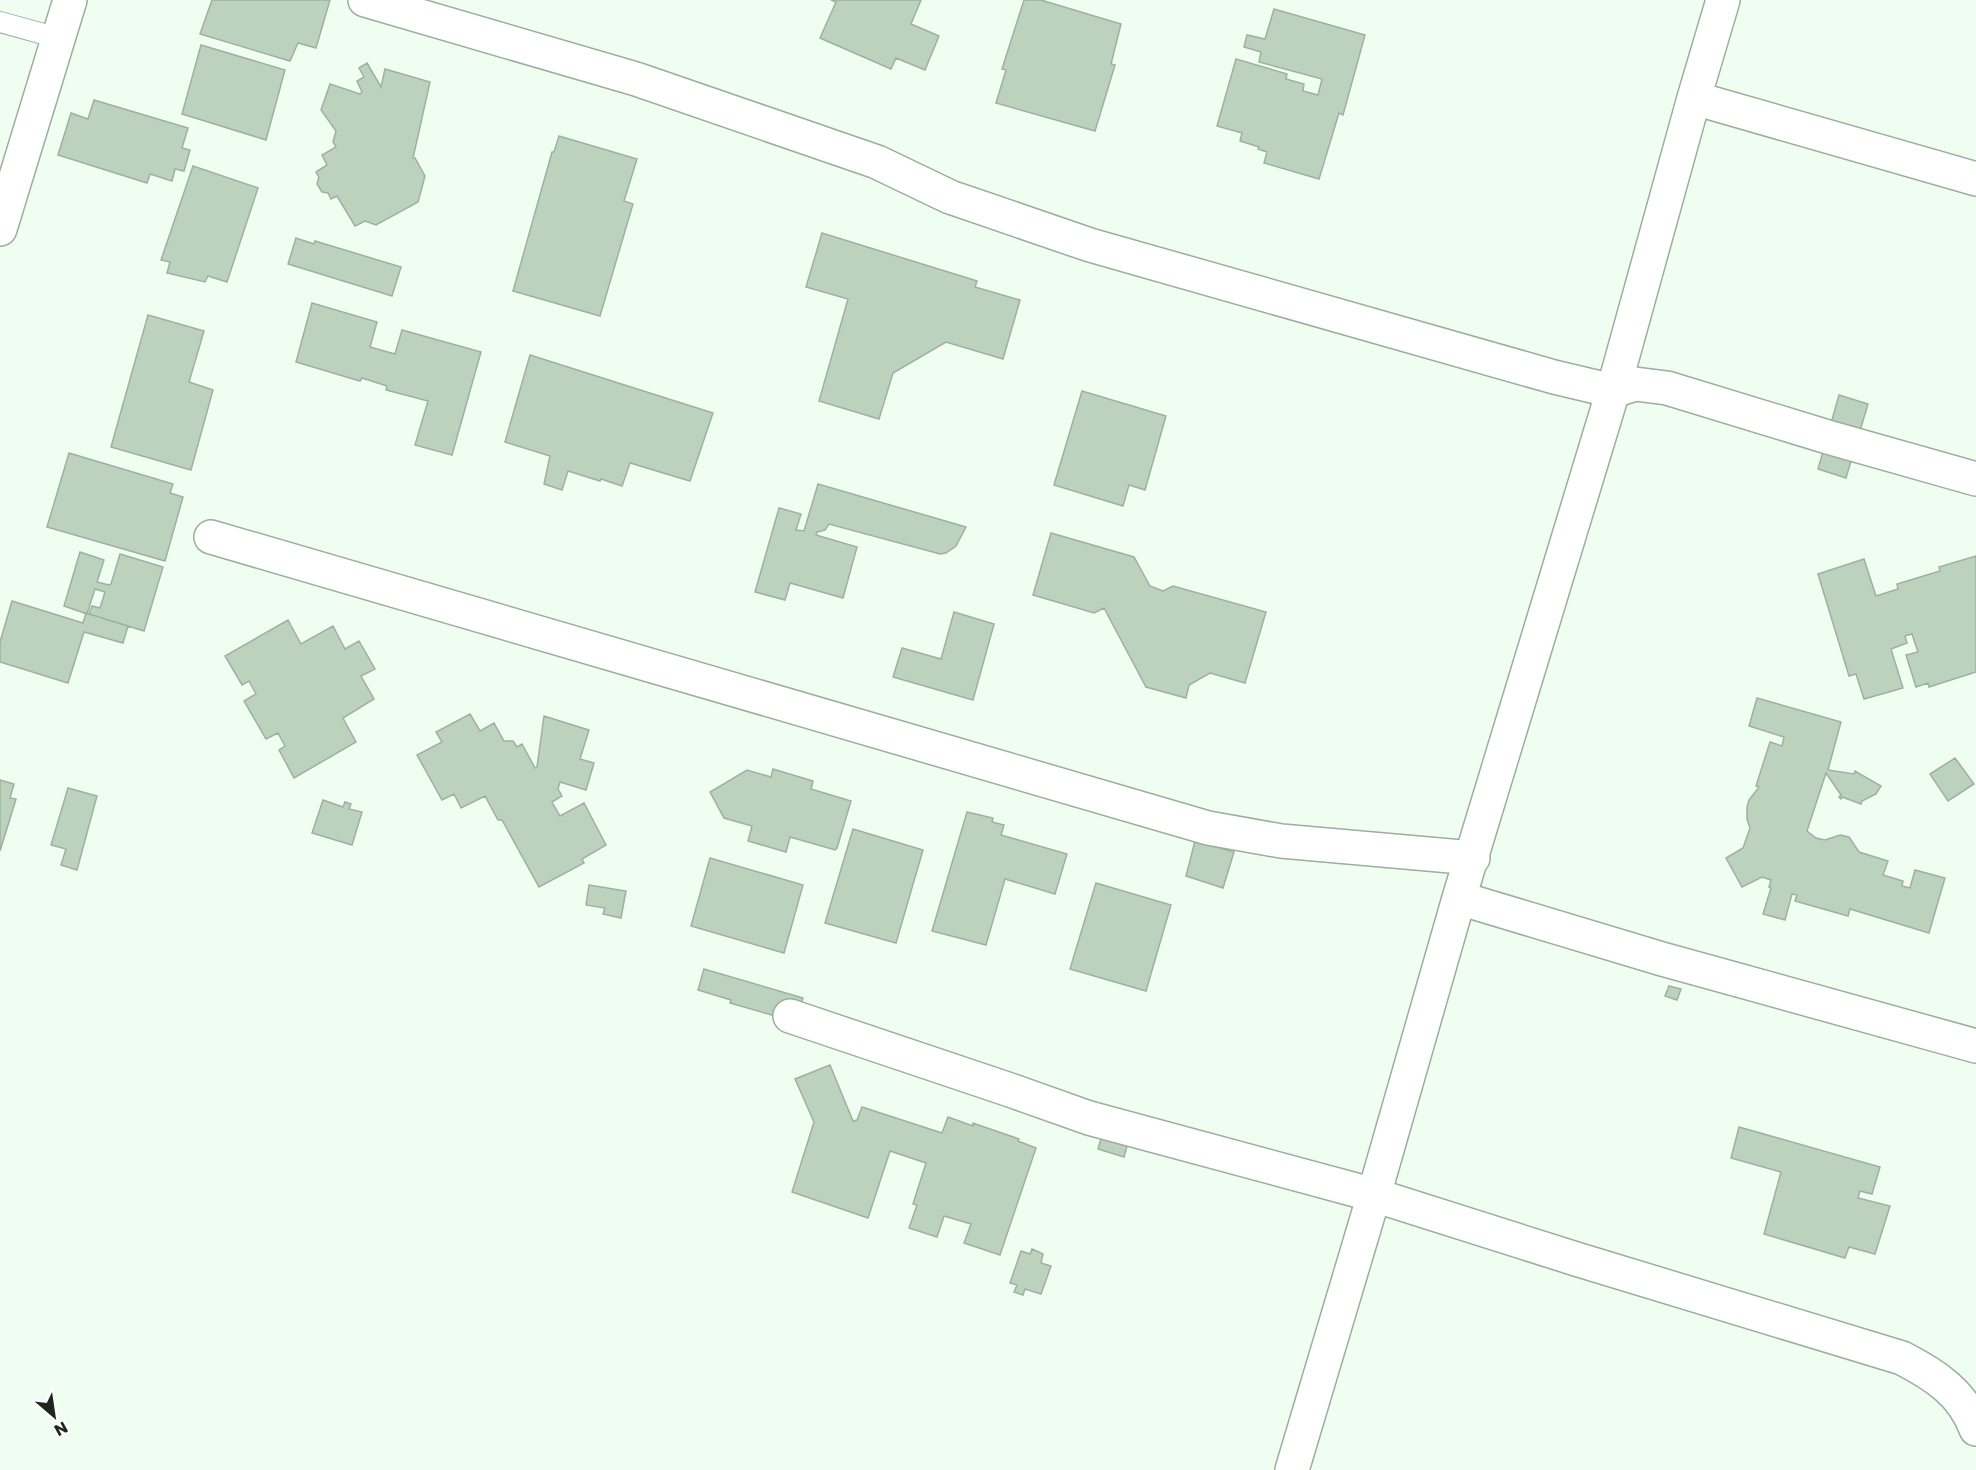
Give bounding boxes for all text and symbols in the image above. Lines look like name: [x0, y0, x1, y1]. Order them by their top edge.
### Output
north arrow: [24, 1386, 84, 1446]
text: N: [50, 1416, 72, 1442]

